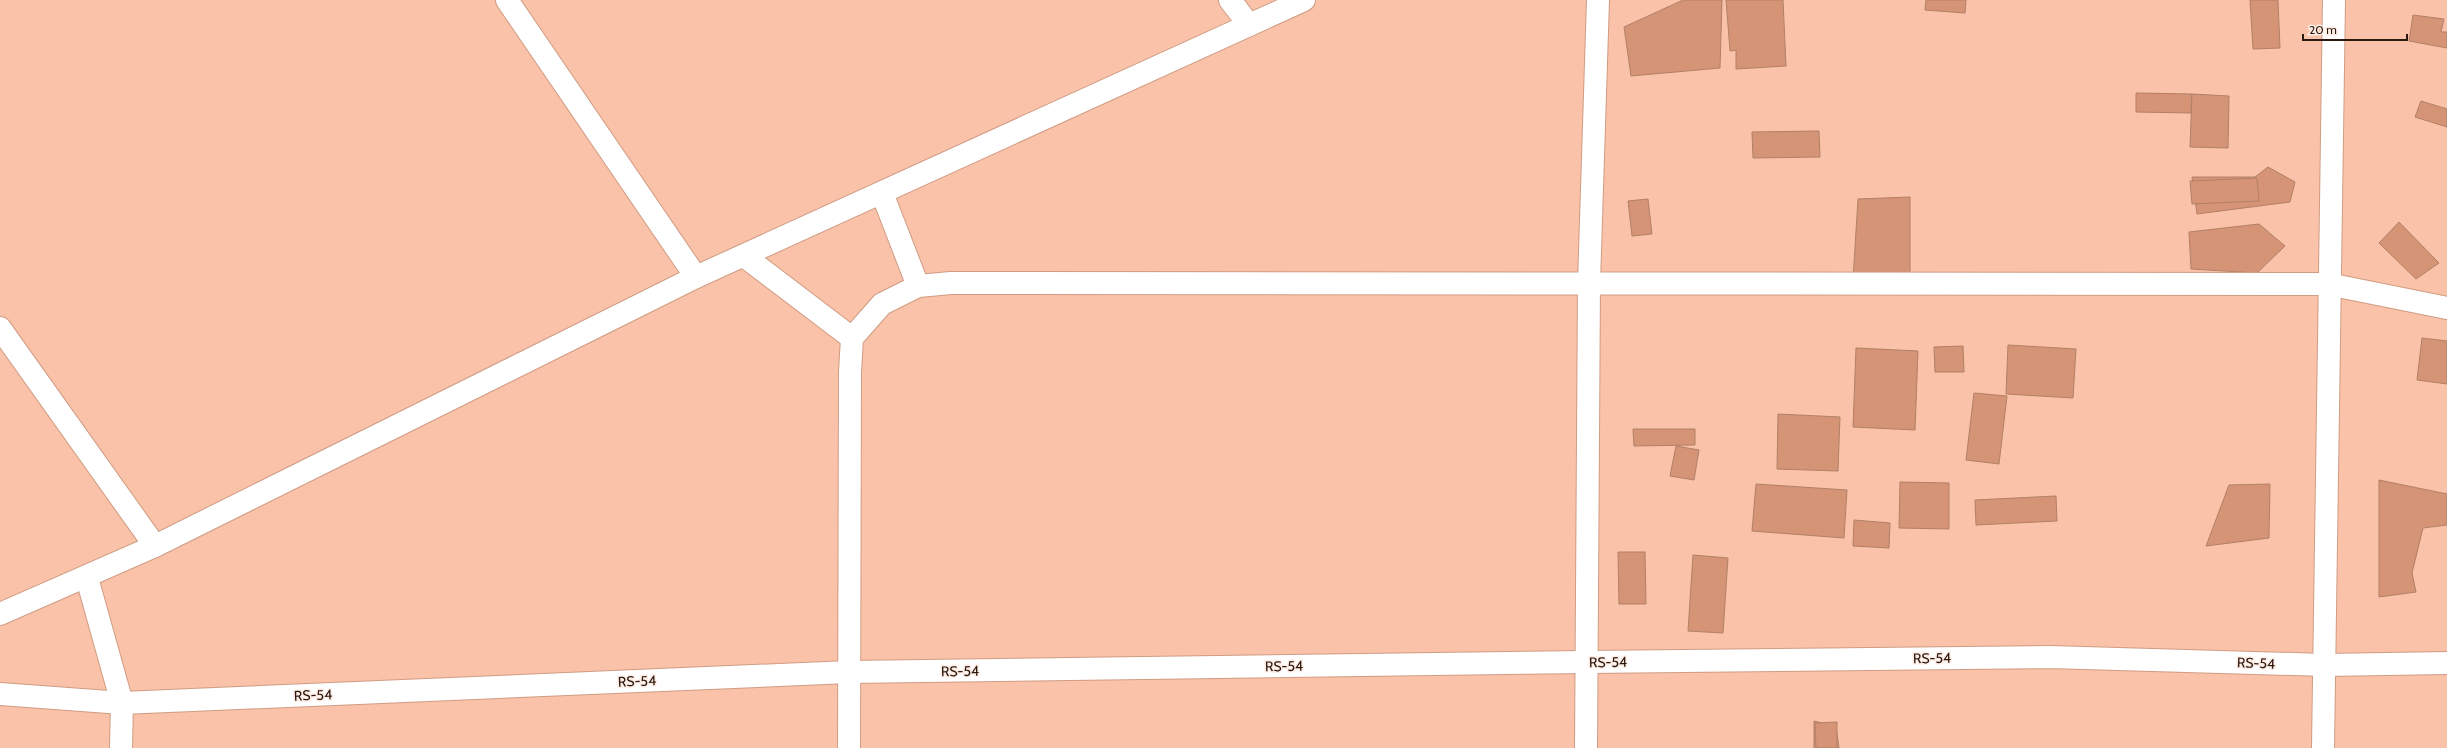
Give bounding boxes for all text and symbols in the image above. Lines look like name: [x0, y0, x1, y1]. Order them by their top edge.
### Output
scale bar: [2303, 16, 2407, 42]
text: 20 m: [2309, 22, 2337, 37]
street label: RS-54: [1913, 649, 1951, 667]
street label: RS-54: [1589, 653, 1627, 671]
street label: RS-54: [2237, 653, 2275, 673]
street label: RS-54: [1265, 657, 1303, 675]
street label: RS-54: [941, 662, 979, 680]
street label: RS-54: [618, 671, 656, 691]
street label: RS-54: [294, 685, 332, 705]

